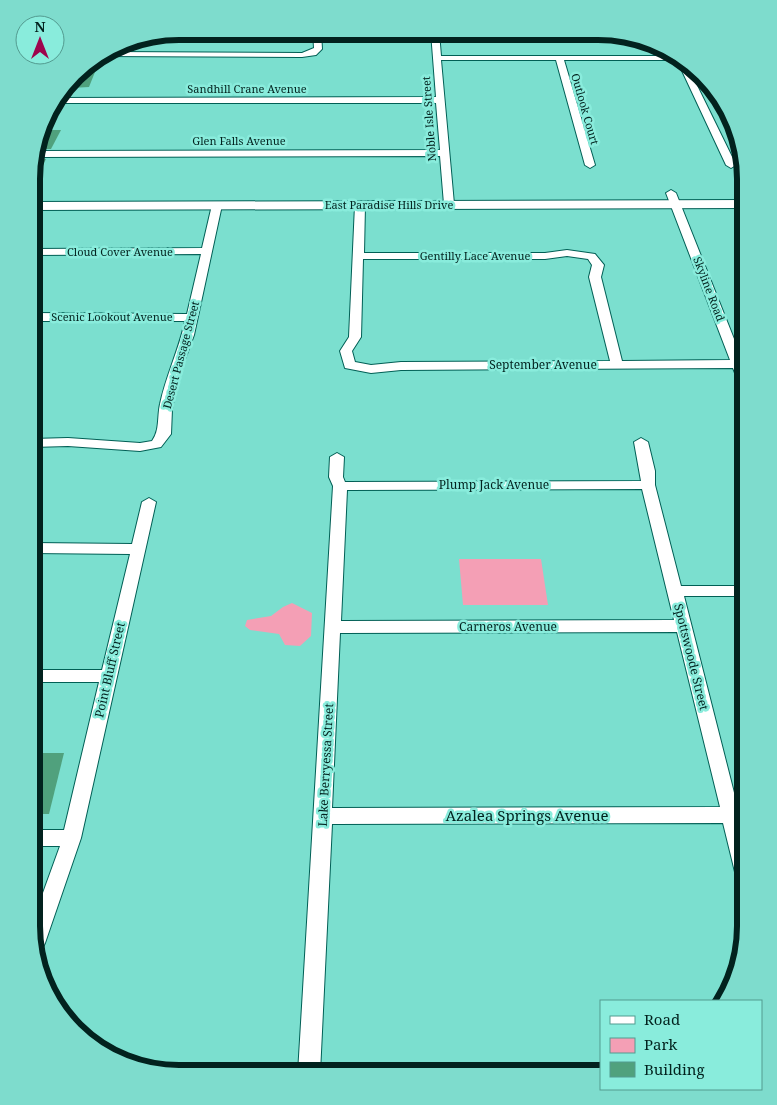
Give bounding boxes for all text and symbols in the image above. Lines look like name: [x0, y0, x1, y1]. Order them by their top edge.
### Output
north arrow: [15, 15, 65, 65]
text: N: [34, 17, 46, 36]
street label: Outlook Court: [568, 71, 603, 146]
street label: Noble Isle Street: [418, 76, 439, 162]
street label: Sandhill Crane Avenue: [187, 81, 307, 96]
street label: Glen Falls Avenue: [192, 133, 286, 148]
street label: East Paradise Hills Drive: [325, 197, 453, 212]
street label: Cloud Cover Avenue: [67, 244, 173, 259]
street label: Gentilly Lace Avenue: [420, 248, 530, 263]
street label: Skyline Road: [690, 254, 729, 323]
street label: Desert Passage Street: [159, 299, 202, 410]
street label: Scenic Lookout Avenue: [51, 309, 173, 324]
street label: September Avenue: [489, 356, 597, 373]
street label: Plump Jack Avenue: [439, 476, 549, 493]
street label: Spottswoode Street: [670, 602, 713, 712]
street label: Carneros Avenue: [459, 618, 557, 635]
street label: Point Bluff Street: [90, 621, 129, 719]
street label: Lake Berryessa Street: [314, 703, 337, 827]
street label: Azalea Springs Avenue: [446, 805, 608, 825]
legend: [600, 1000, 762, 1090]
text: Road: [644, 1009, 680, 1029]
text: Park: [644, 1034, 678, 1054]
text: Building: [644, 1059, 705, 1079]

